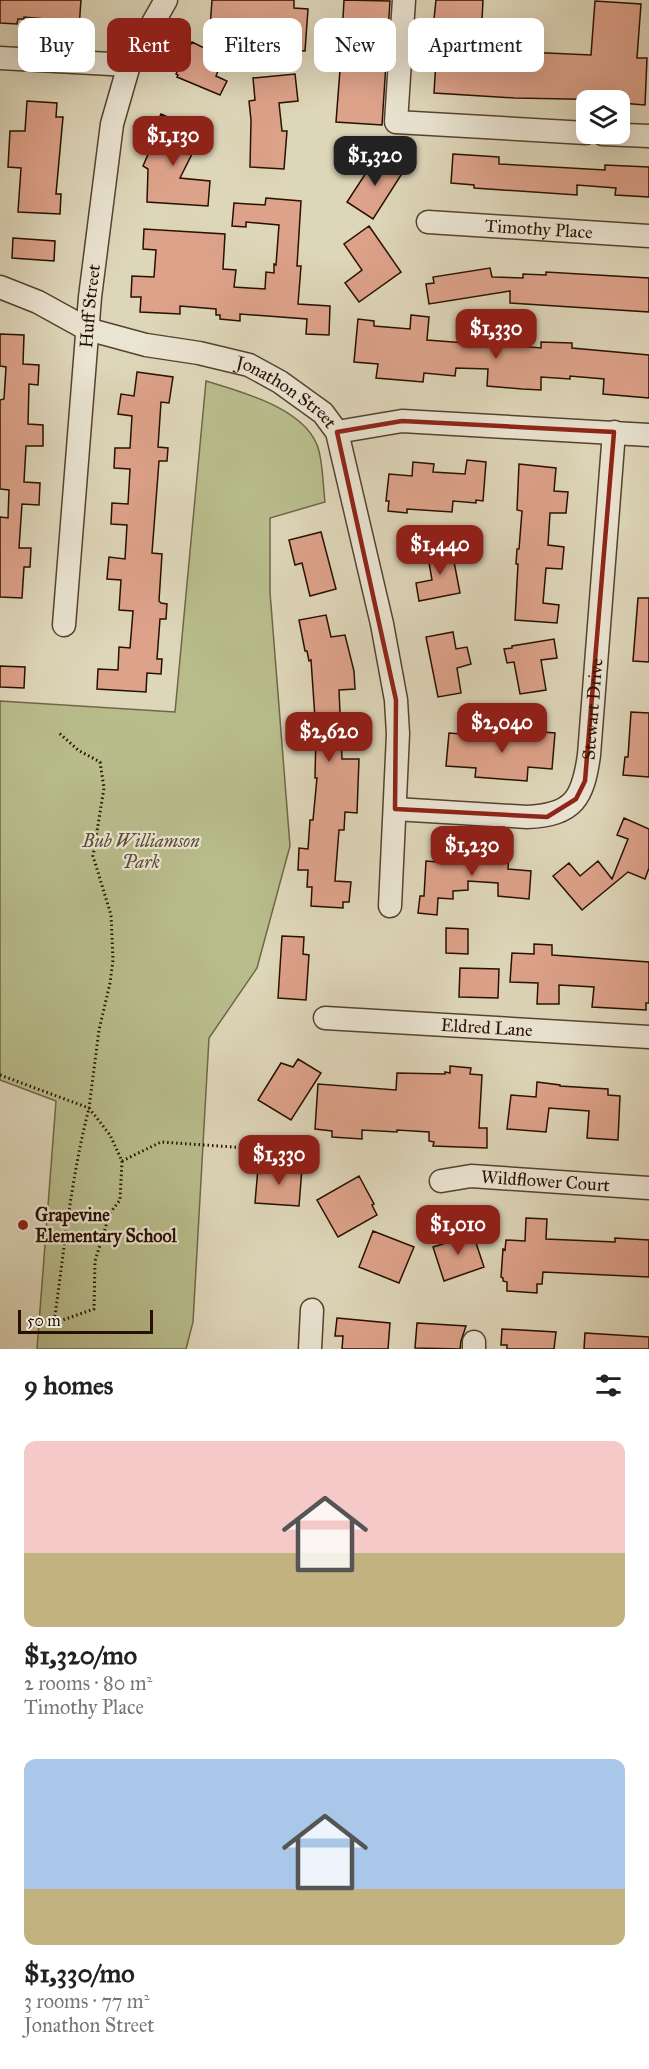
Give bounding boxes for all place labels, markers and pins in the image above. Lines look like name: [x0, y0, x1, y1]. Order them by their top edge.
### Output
pin: $1,130: [124, 116, 222, 167]
pin: $1,320: [326, 136, 424, 187]
pin: $1,330: [447, 309, 545, 360]
pin: $1,440: [391, 525, 489, 576]
pin: $2,040: [453, 703, 551, 754]
pin: $2,620: [280, 712, 378, 763]
pin: $1,230: [423, 826, 521, 877]
pin: $1,330: [230, 1135, 328, 1186]
place label: Grapevine Elementary School: [35, 1204, 178, 1248]
pin: $1,010: [409, 1205, 507, 1256]
marker: Grapevine Elementary School: [16, 1218, 30, 1232]

